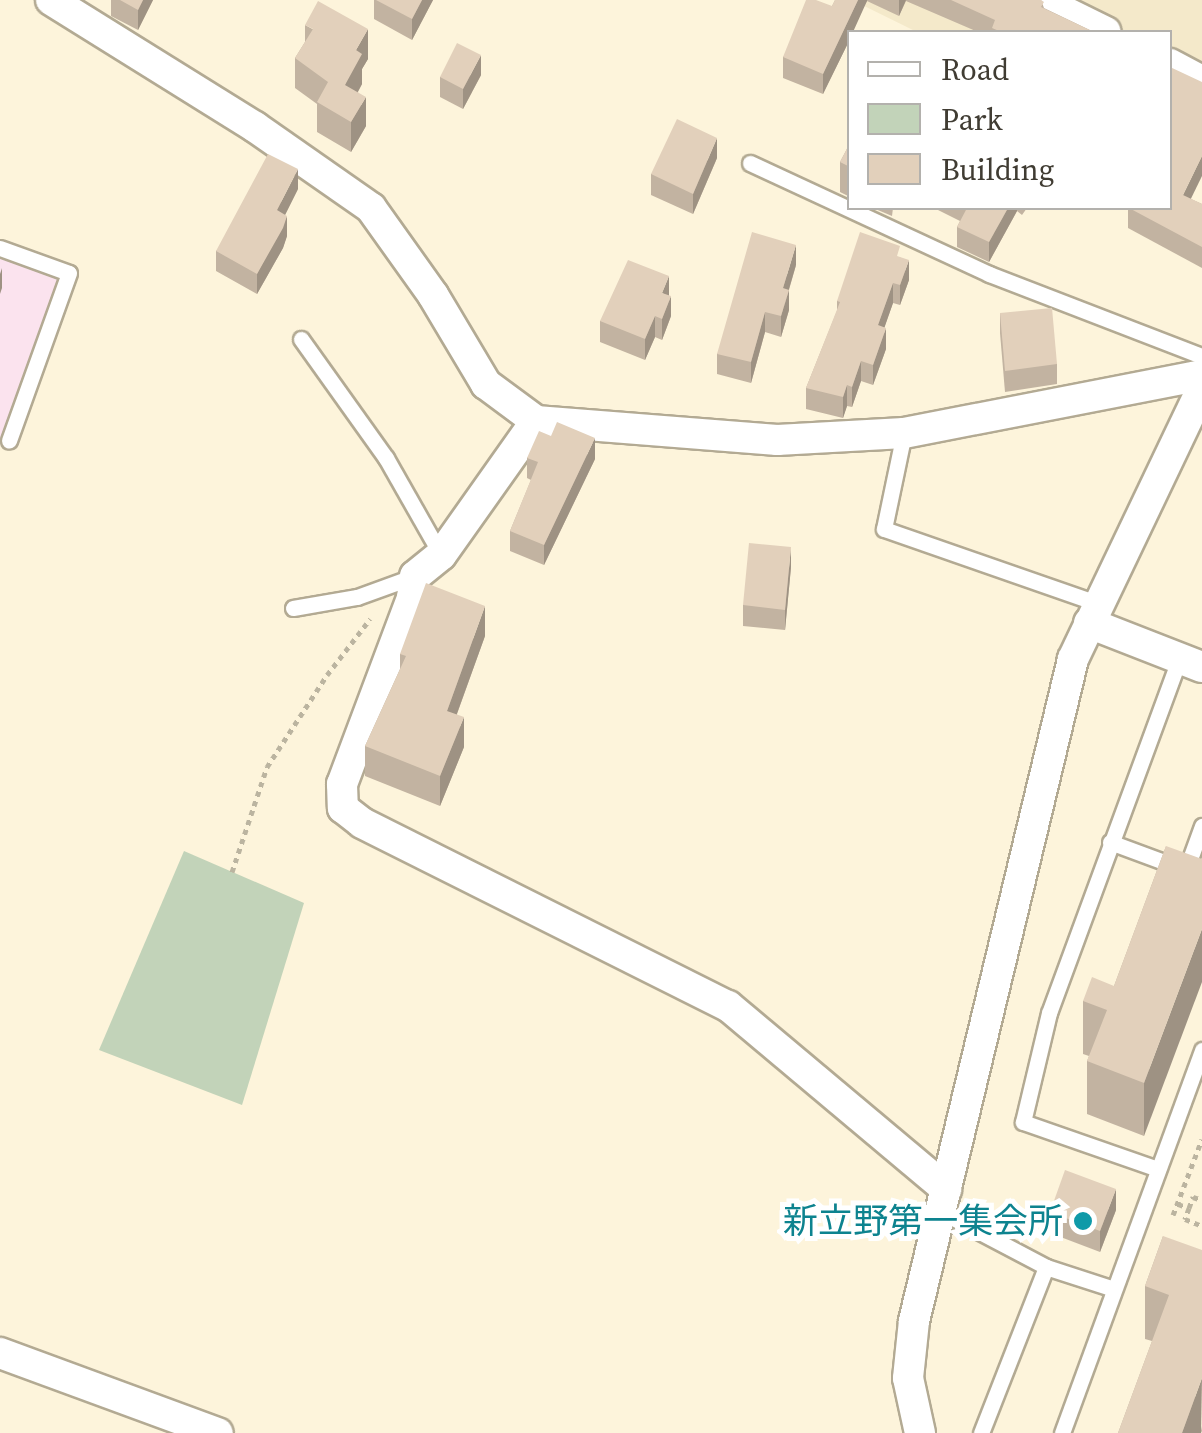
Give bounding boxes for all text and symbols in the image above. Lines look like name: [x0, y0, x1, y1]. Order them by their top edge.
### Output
legend: [847, 30, 1172, 210]
text: Road: [941, 49, 1009, 90]
text: Park: [941, 99, 1003, 140]
text: Building: [941, 149, 1054, 190]
place label: 新立野第一集会所: [783, 1200, 1063, 1242]
marker: 新立野第一集会所: [1072, 1210, 1094, 1232]

